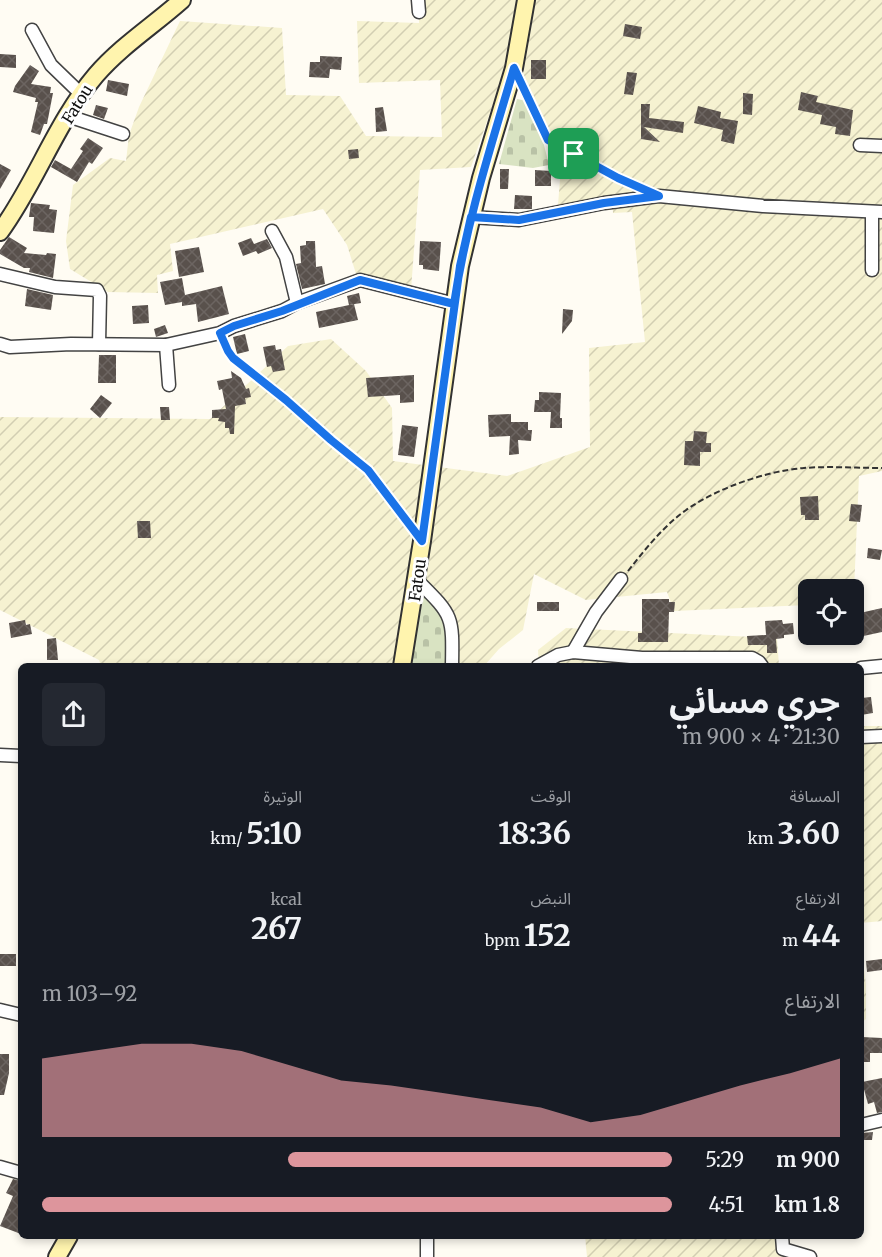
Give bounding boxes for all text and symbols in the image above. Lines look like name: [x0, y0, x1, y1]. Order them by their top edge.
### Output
street label: Fatou: [57, 81, 97, 127]
pin: [548, 128, 599, 179]
icon: arrive: [557, 137, 590, 170]
street label: Fatou: [404, 557, 430, 603]
map controls: [798, 579, 864, 645]
button: locate: [798, 579, 864, 645]
text: جري مسائي: [669, 681, 840, 722]
button: share: [42, 683, 105, 746]
text: 21:30 · 4 × 900 m: [682, 724, 840, 749]
text: الوتيرة: [264, 786, 302, 806]
text: الوقت: [531, 786, 571, 806]
text: المسافة: [790, 786, 840, 806]
text: 5:10: [246, 814, 302, 852]
text: 18:36: [498, 814, 571, 852]
text: 3.60: [777, 814, 840, 852]
text: /km: [210, 828, 246, 848]
text: km: [748, 828, 777, 848]
text: النبض: [530, 888, 571, 908]
text: الارتفاع: [796, 888, 840, 908]
text: kcal: [271, 889, 302, 909]
text: 267: [251, 909, 302, 947]
text: 152: [524, 916, 571, 954]
text: 44: [802, 916, 840, 954]
text: bpm: [485, 930, 524, 950]
text: m: [782, 930, 802, 950]
text: 92–103 m: [42, 981, 138, 1006]
text: الارتفاع: [785, 988, 840, 1013]
text: 5:29: [705, 1147, 744, 1172]
text: 900 m: [776, 1147, 840, 1172]
text: 4:51: [709, 1192, 744, 1217]
text: 1.8 km: [775, 1192, 840, 1217]

